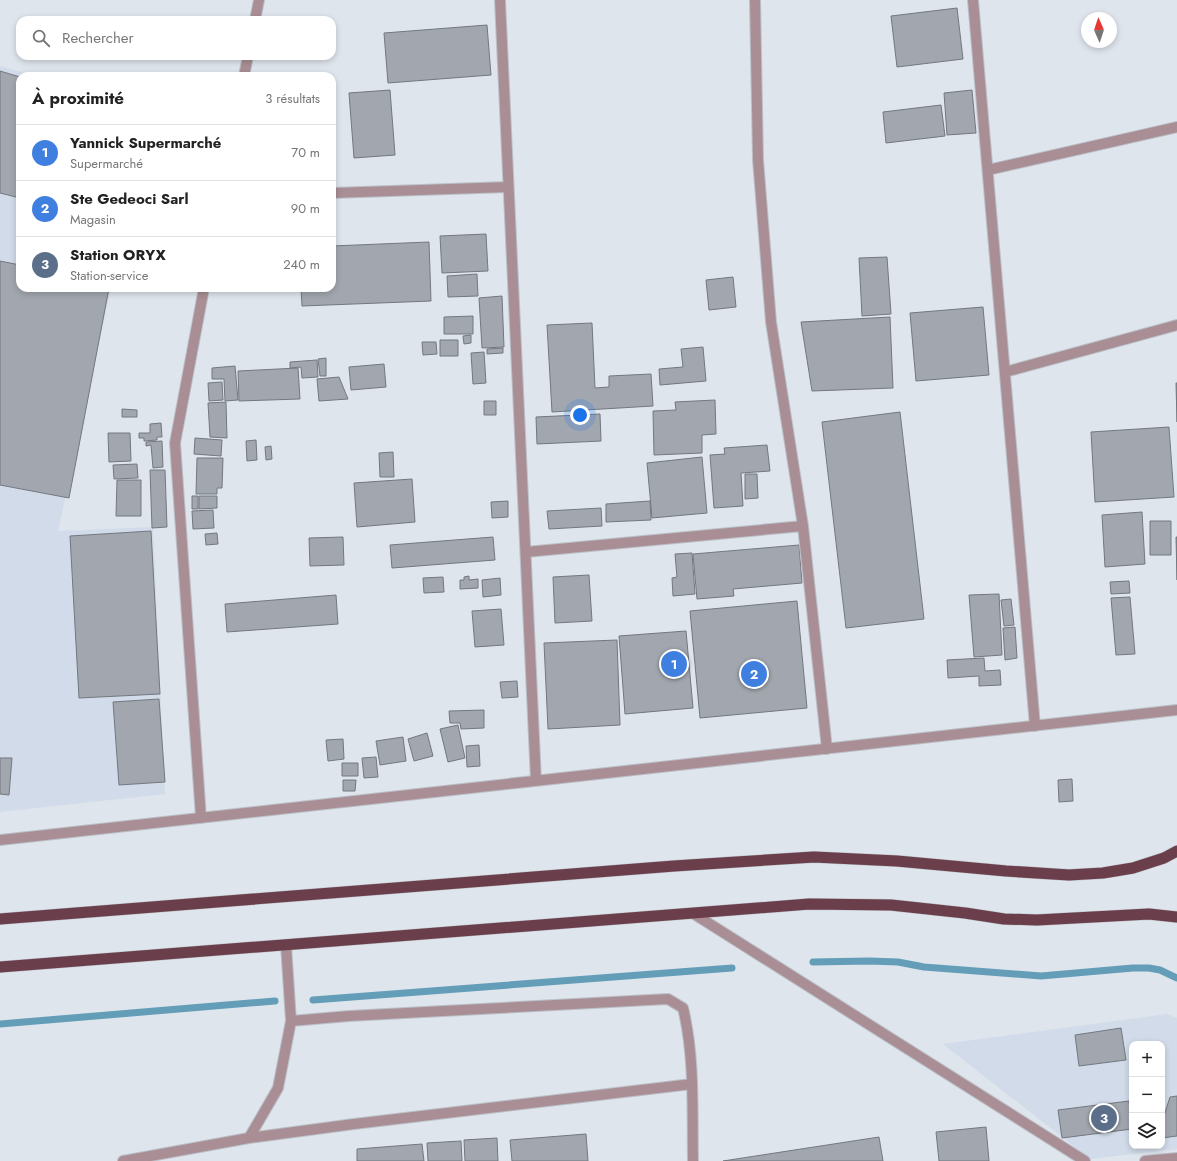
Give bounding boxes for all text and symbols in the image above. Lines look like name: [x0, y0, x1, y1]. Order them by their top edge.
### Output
north arrow: [1081, 12, 1117, 48]
search box: [16, 16, 336, 60]
icon: search: [30, 27, 52, 49]
text: Rechercher: [62, 27, 134, 49]
text: À proximité: [32, 86, 124, 110]
text: 3 résultats: [265, 89, 320, 108]
text: Yannick Supermarché: [70, 132, 221, 154]
text: 1: [42, 143, 48, 162]
text: 70 m: [291, 143, 320, 162]
text: Supermarché: [70, 154, 143, 173]
text: Ste Gedeoci Sarl: [70, 188, 188, 210]
text: 2: [41, 199, 49, 218]
text: 90 m: [291, 199, 320, 218]
text: Magasin: [70, 210, 116, 229]
text: Station ORYX: [70, 244, 166, 266]
text: 3: [41, 255, 49, 274]
text: 240 m: [283, 255, 320, 274]
text: Station-service: [70, 266, 148, 285]
your location: [570, 405, 590, 425]
pin: 1: [661, 649, 687, 679]
pin: 2: [741, 659, 767, 689]
map controls: [1129, 1041, 1165, 1149]
button: +: [1129, 1041, 1165, 1077]
button: −: [1129, 1077, 1165, 1113]
pin: 3: [1091, 1103, 1117, 1133]
button: layers: [1129, 1113, 1165, 1149]

